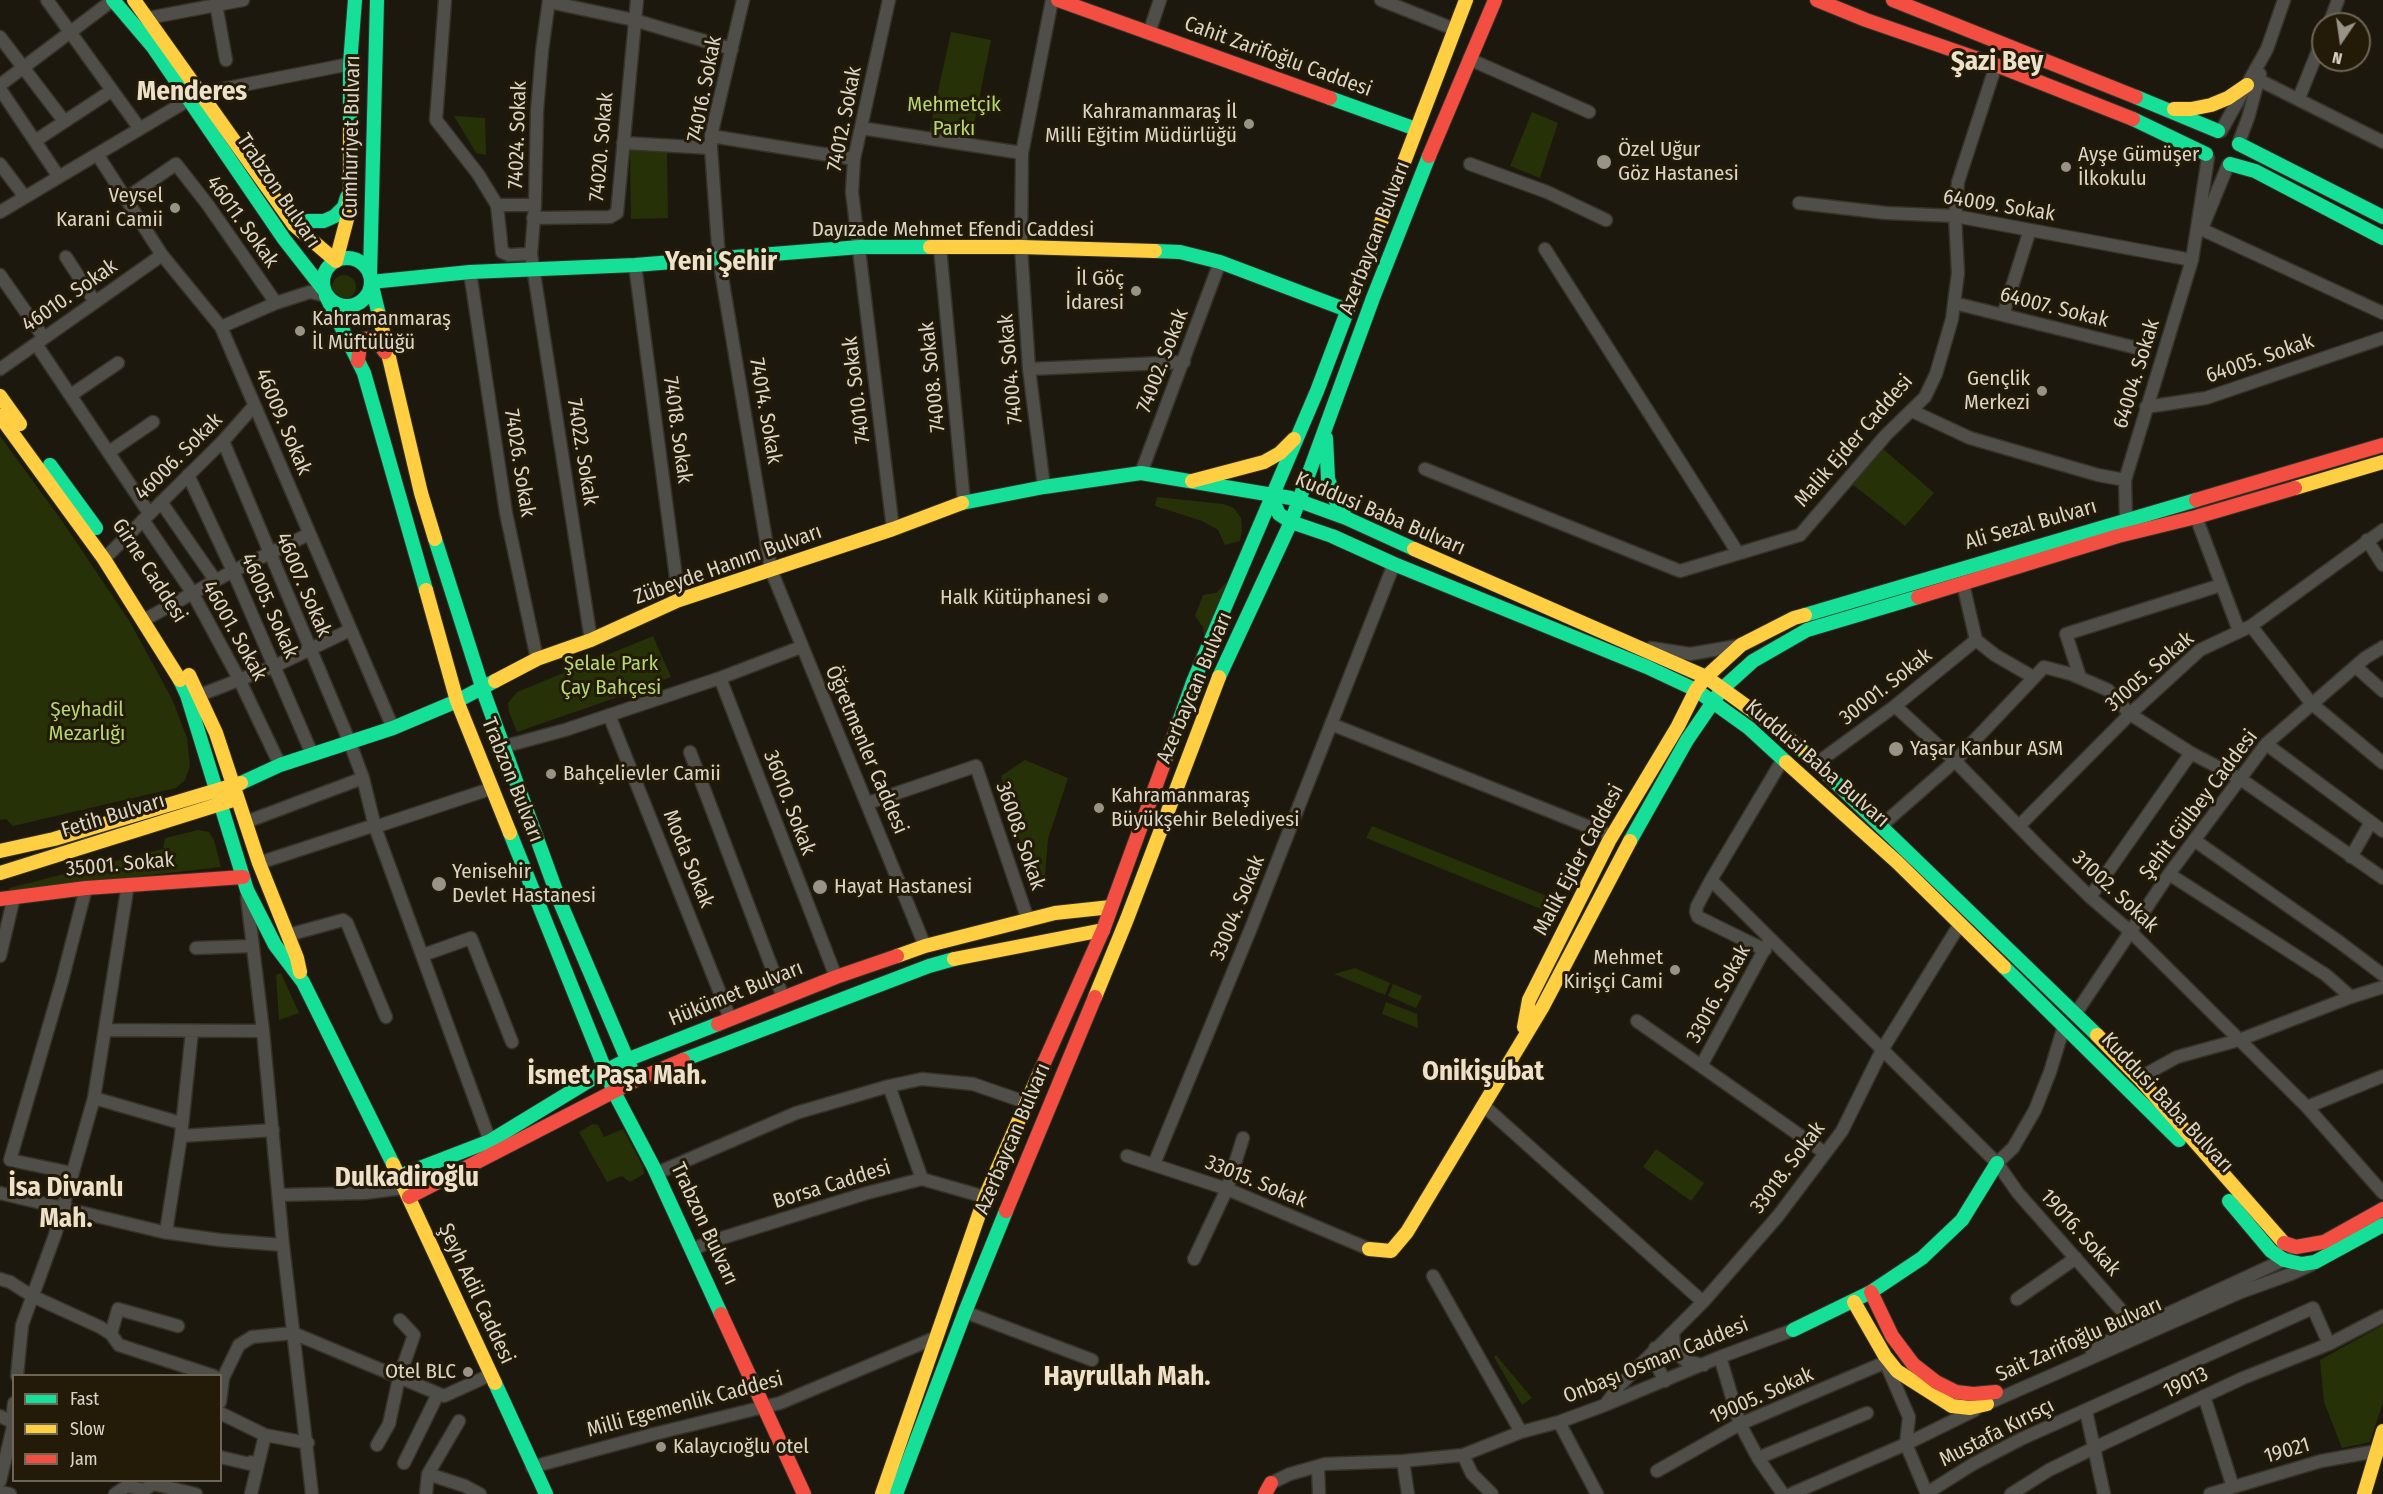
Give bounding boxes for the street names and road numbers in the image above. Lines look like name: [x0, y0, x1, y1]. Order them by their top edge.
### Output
street label: Cahit Zarifoğlu Caddesi: [1181, 11, 1375, 103]
street label: 74016. Sokak: [682, 34, 728, 144]
street label: Cumhuriyet Bulvarı: [338, 55, 366, 219]
street label: 74012. Sokak: [822, 64, 868, 174]
street label: 74024. Sokak: [504, 81, 532, 189]
street label: 74020. Sokak: [585, 91, 619, 203]
street label: Trabzon Bulvarı: [231, 129, 325, 253]
street label: Azerbaycan Bulvarı: [1334, 158, 1416, 318]
street label: 46011. Sokak: [200, 171, 284, 273]
street label: 64009. Sokak: [1941, 185, 2057, 227]
street label: Dayızade Mehmet Efendi Caddesi: [812, 217, 1094, 243]
street label: 46010. Sokak: [18, 254, 122, 338]
street label: 64007. Sokak: [1997, 282, 2111, 334]
street label: 74002. Sokak: [1132, 305, 1194, 417]
street label: 74004. Sokak: [994, 313, 1028, 425]
street label: 64004. Sokak: [2108, 316, 2166, 432]
street label: 74008. Sokak: [915, 321, 951, 433]
street label: 64005. Sokak: [2203, 329, 2317, 389]
street label: 74010. Sokak: [838, 335, 876, 445]
street label: 74014. Sokak: [743, 356, 787, 466]
street label: 46009. Sokak: [249, 365, 317, 479]
street label: Malik Ejder Caddesi: [1790, 370, 1918, 512]
street label: 74018. Sokak: [657, 375, 697, 485]
street label: 74022. Sokak: [561, 397, 603, 507]
street label: 74026. Sokak: [498, 407, 540, 519]
street label: 46006. Sokak: [130, 408, 228, 506]
street label: Kuddusi Baba Bulvarı: [1291, 467, 1469, 561]
street label: Ali Sezal Bulvarı: [1962, 494, 2100, 556]
street label: Girne Caddesi: [106, 514, 192, 628]
street label: Zübeyde Hanım Bulvarı: [631, 519, 825, 611]
street label: 46007. Sokak: [270, 529, 336, 641]
street label: 46005. Sokak: [235, 549, 303, 663]
street label: 46001. Sokak: [196, 577, 272, 685]
street label: Azerbaycan Bulvarı: [1152, 609, 1238, 767]
street label: 31005. Sokak: [2101, 627, 2199, 717]
street label: 30001. Sokak: [1835, 643, 1937, 731]
street label: Öğretmenler Caddesi: [819, 662, 913, 838]
street label: Kuddusi Baba Bulvarı: [1740, 695, 1894, 833]
street label: Trabzon Bulvarı: [476, 714, 548, 846]
street label: Şehit Gülbey Caddesi: [2134, 725, 2264, 885]
street label: 36010. Sokak: [758, 747, 820, 859]
street label: 36008. Sokak: [990, 779, 1050, 893]
street label: Malik Ejder Caddesi: [1529, 780, 1629, 940]
street label: Fetih Bulvarı: [58, 788, 168, 844]
street label: Moda Sokak: [657, 806, 719, 912]
street label: 31002. Sokak: [2067, 846, 2163, 938]
street label: 35001. Sokak: [65, 848, 175, 882]
street label: 33004. Sokak: [1205, 852, 1271, 964]
street label: 33016. Sokak: [1682, 941, 1756, 1047]
street label: Hükümet Bulvarı: [665, 956, 807, 1032]
street label: Kuddusi Baba Bulvarı: [2096, 1028, 2238, 1178]
street label: Azerbaycan Bulvarı: [970, 1060, 1056, 1218]
street label: 33018. Sokak: [1745, 1117, 1831, 1219]
street label: 33015. Sokak: [1201, 1150, 1311, 1214]
street label: Borsa Caddesi: [770, 1155, 894, 1215]
street label: Trabzon Bulvarı: [665, 1159, 743, 1289]
street label: 19016. Sokak: [2035, 1185, 2125, 1281]
street label: Şeyh Adil Caddesi: [432, 1220, 520, 1368]
street label: Sait Zarifoğlu Bulvarı: [1992, 1292, 2166, 1388]
street label: Onbaşı Osman Caddesi: [1560, 1312, 1752, 1410]
street label: 19005. Sokak: [1706, 1362, 1818, 1430]
street label: 19013: [2160, 1362, 2212, 1404]
street label: Milli Egemenlik Caddesi: [584, 1367, 786, 1443]
street label: Mustafa Kırısçı: [1935, 1393, 2059, 1473]
street label: 19021: [2261, 1433, 2313, 1469]

